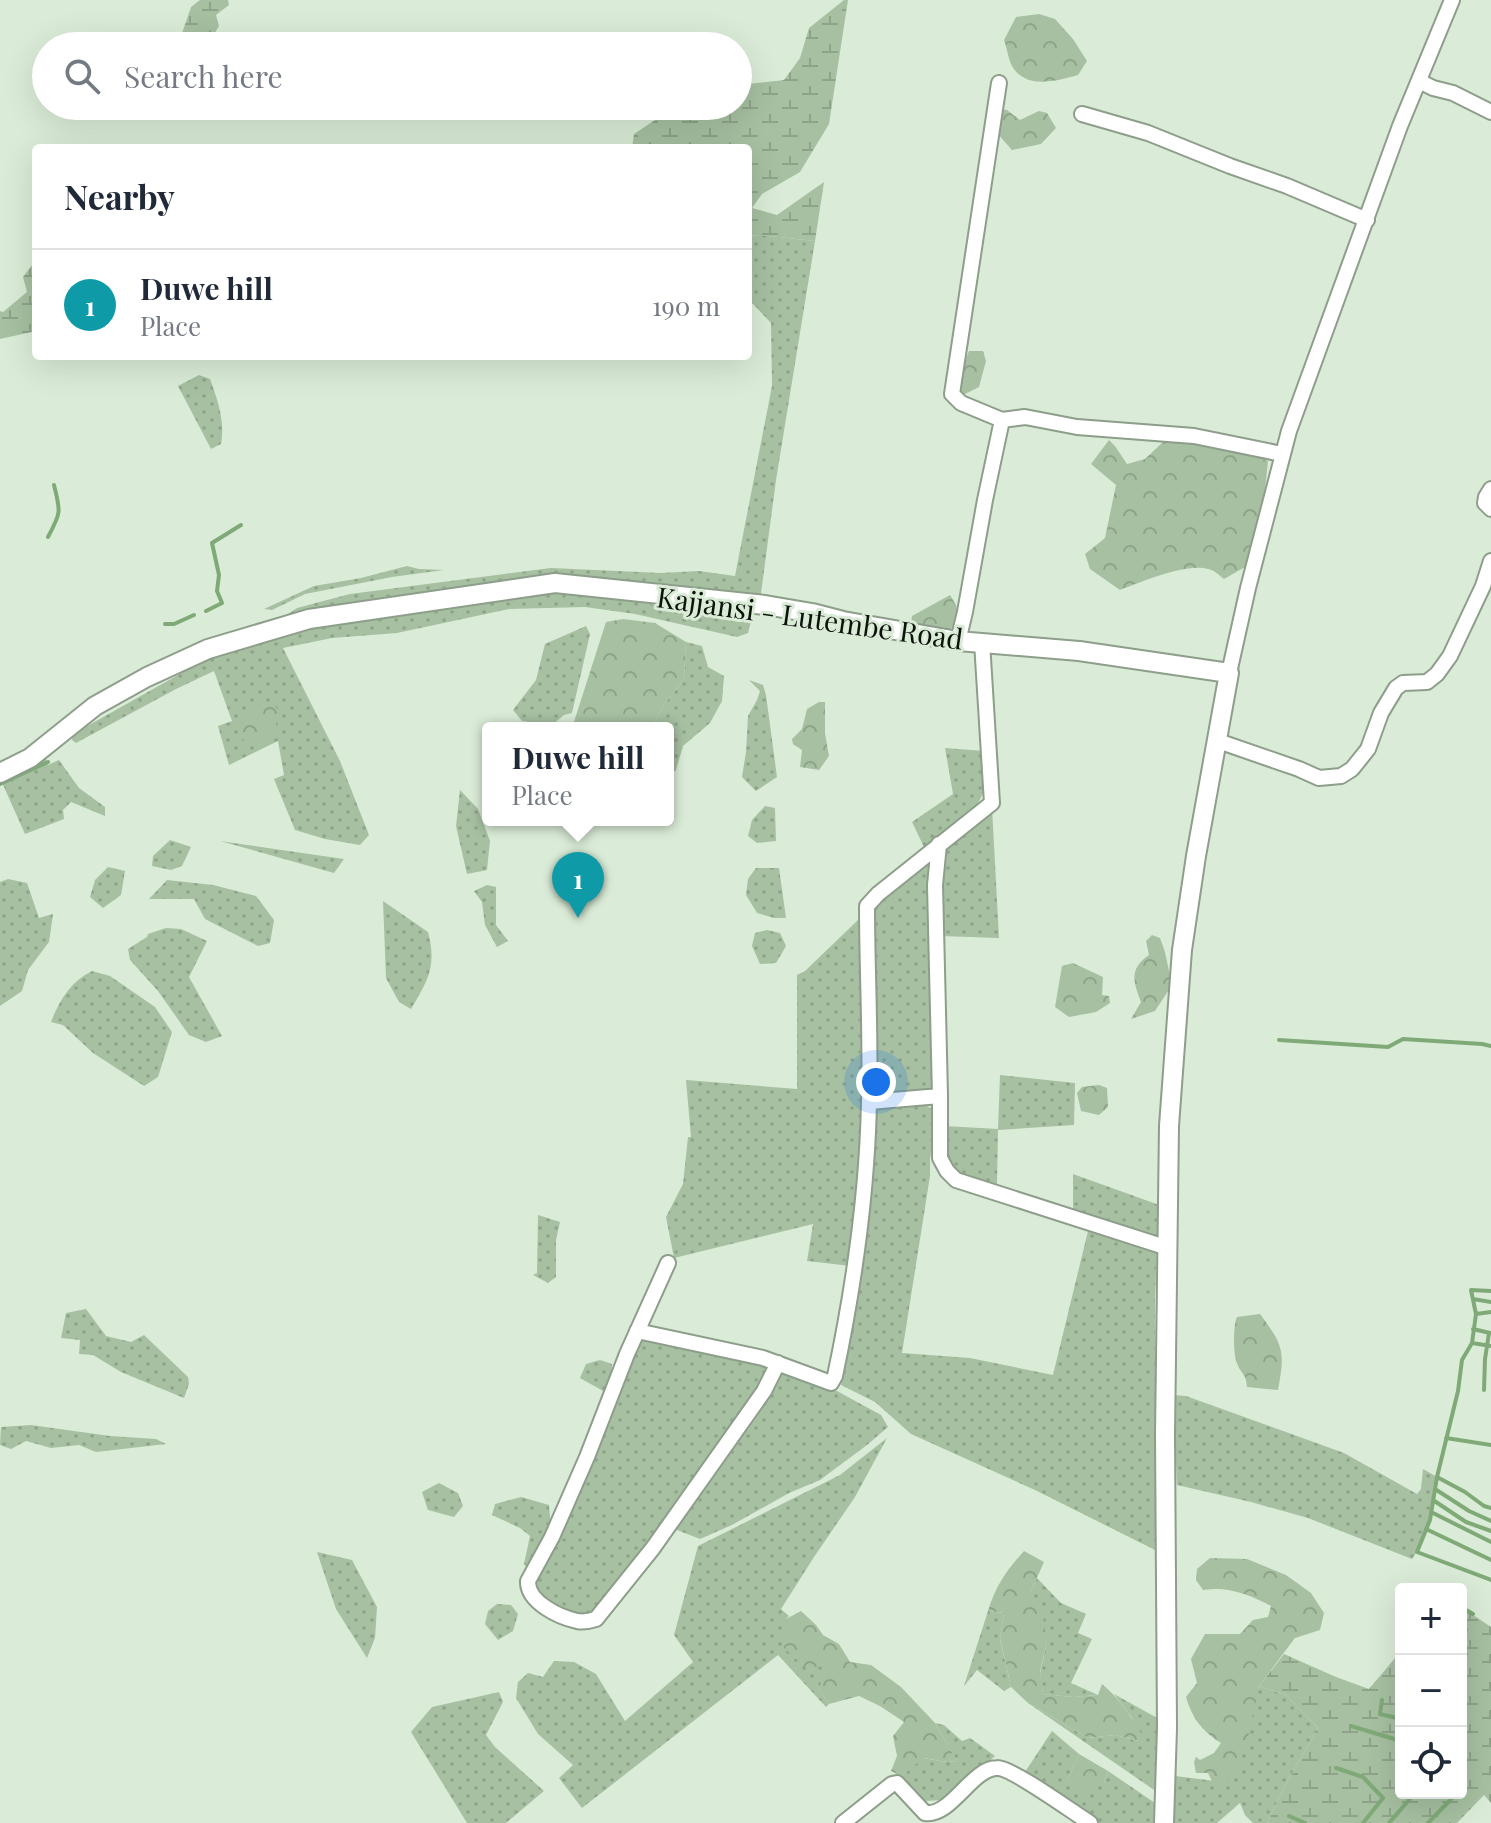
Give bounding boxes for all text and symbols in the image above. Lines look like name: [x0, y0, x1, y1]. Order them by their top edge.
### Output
search box: [32, 32, 752, 120]
icon: search: [60, 54, 104, 98]
text: Search here: [124, 56, 283, 96]
text: Nearby: [64, 173, 175, 219]
text: Duwe hill: [140, 268, 273, 308]
text: 1: [85, 288, 95, 323]
text: 190 m: [652, 288, 720, 323]
text: Place: [140, 308, 201, 343]
street label: Kajjansi - Lutembe Road: [655, 577, 965, 657]
popup: [482, 722, 674, 826]
text: Duwe hill: [512, 737, 644, 777]
text: Place: [512, 777, 573, 812]
pin: 1: [552, 852, 604, 918]
your location: [856, 1062, 896, 1102]
map controls: [1395, 1583, 1467, 1799]
button: +: [1395, 1583, 1467, 1655]
button: −: [1395, 1655, 1467, 1727]
button: locate: [1395, 1727, 1467, 1799]

